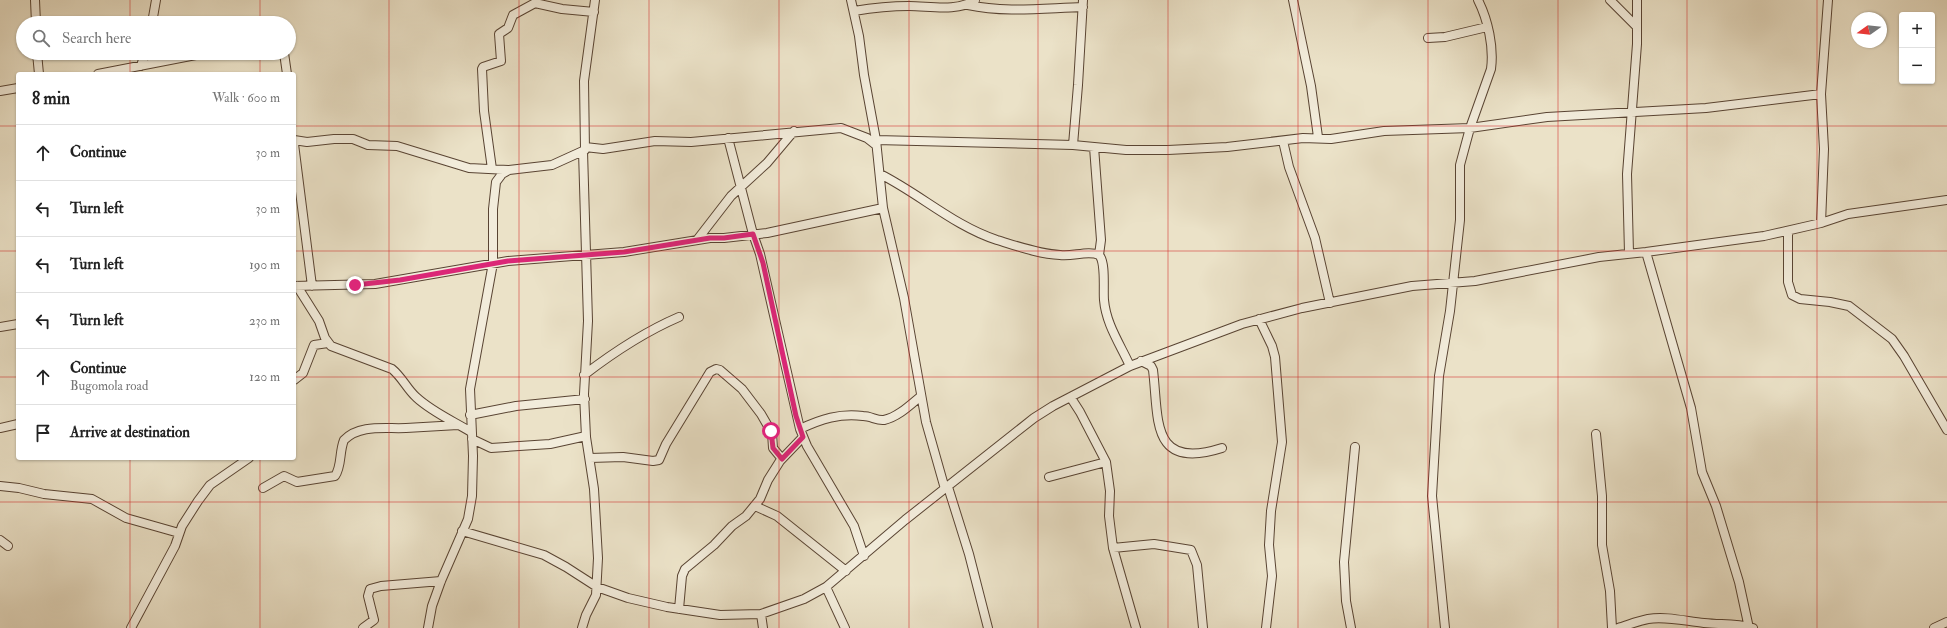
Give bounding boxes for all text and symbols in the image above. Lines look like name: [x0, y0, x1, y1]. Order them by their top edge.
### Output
north arrow: [1851, 12, 1887, 48]
map controls: [1899, 12, 1935, 84]
button: +: [1899, 12, 1935, 48]
search box: [16, 16, 296, 60]
icon: search: [30, 27, 52, 49]
text: Search here: [62, 29, 131, 48]
button: −: [1899, 48, 1935, 84]
text: 8 min: [32, 88, 70, 109]
text: Walk · 600 m: [212, 90, 280, 106]
icon: ahead: [32, 142, 54, 164]
text: Continue: [70, 143, 126, 162]
text: 30 m: [256, 145, 280, 161]
icon: left: [32, 198, 54, 220]
text: Turn left: [70, 199, 124, 218]
text: 30 m: [256, 201, 280, 217]
icon: left: [32, 254, 54, 276]
text: Turn left: [70, 255, 124, 274]
text: 190 m: [249, 257, 280, 273]
route end: [346, 276, 364, 294]
icon: left: [32, 310, 54, 332]
text: Turn left: [70, 311, 124, 330]
text: 230 m: [249, 313, 280, 329]
text: Continue: [70, 359, 126, 378]
icon: ahead: [32, 366, 54, 388]
text: 120 m: [249, 369, 280, 385]
text: Bugomola road: [70, 378, 148, 394]
icon: arrive: [32, 422, 54, 444]
route start: [762, 422, 780, 440]
text: Arrive at destination: [70, 423, 190, 442]

